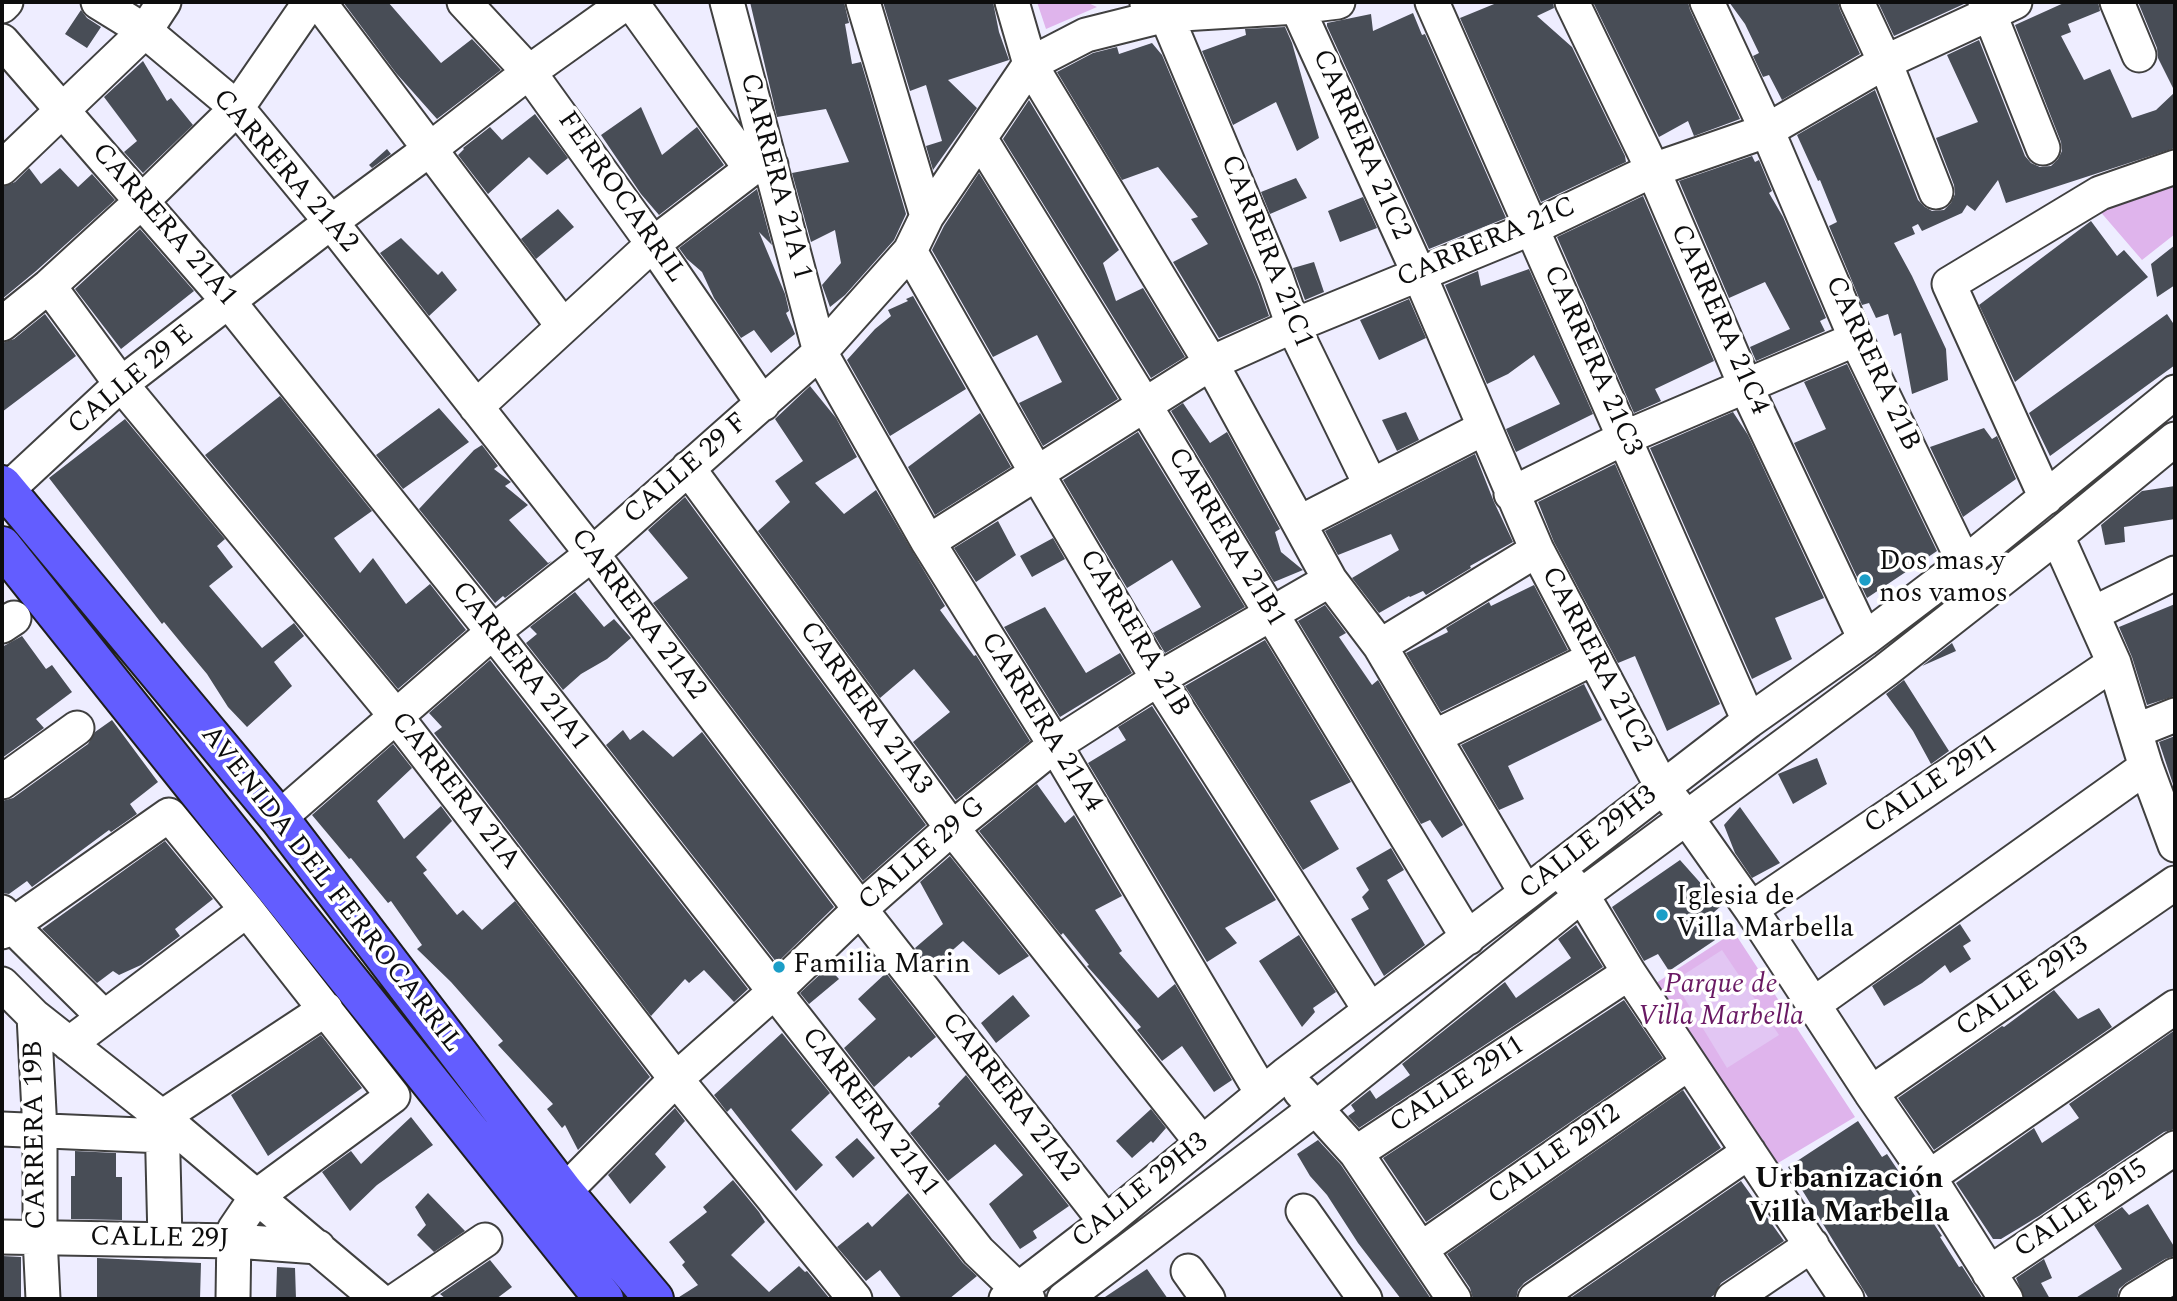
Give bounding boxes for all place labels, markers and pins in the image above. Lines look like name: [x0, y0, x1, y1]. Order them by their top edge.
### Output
place label: Dos mas y nos vamos: [1879, 547, 2008, 613]
marker: Dos mas y nos vamos: [1857, 572, 1873, 588]
place label: Iglesia de Villa Marbella: [1676, 882, 1854, 948]
marker: Iglesia de Villa Marbella: [1654, 907, 1670, 923]
place label: Familia Marin: [793, 950, 970, 984]
marker: Familia Marin: [771, 959, 787, 975]

